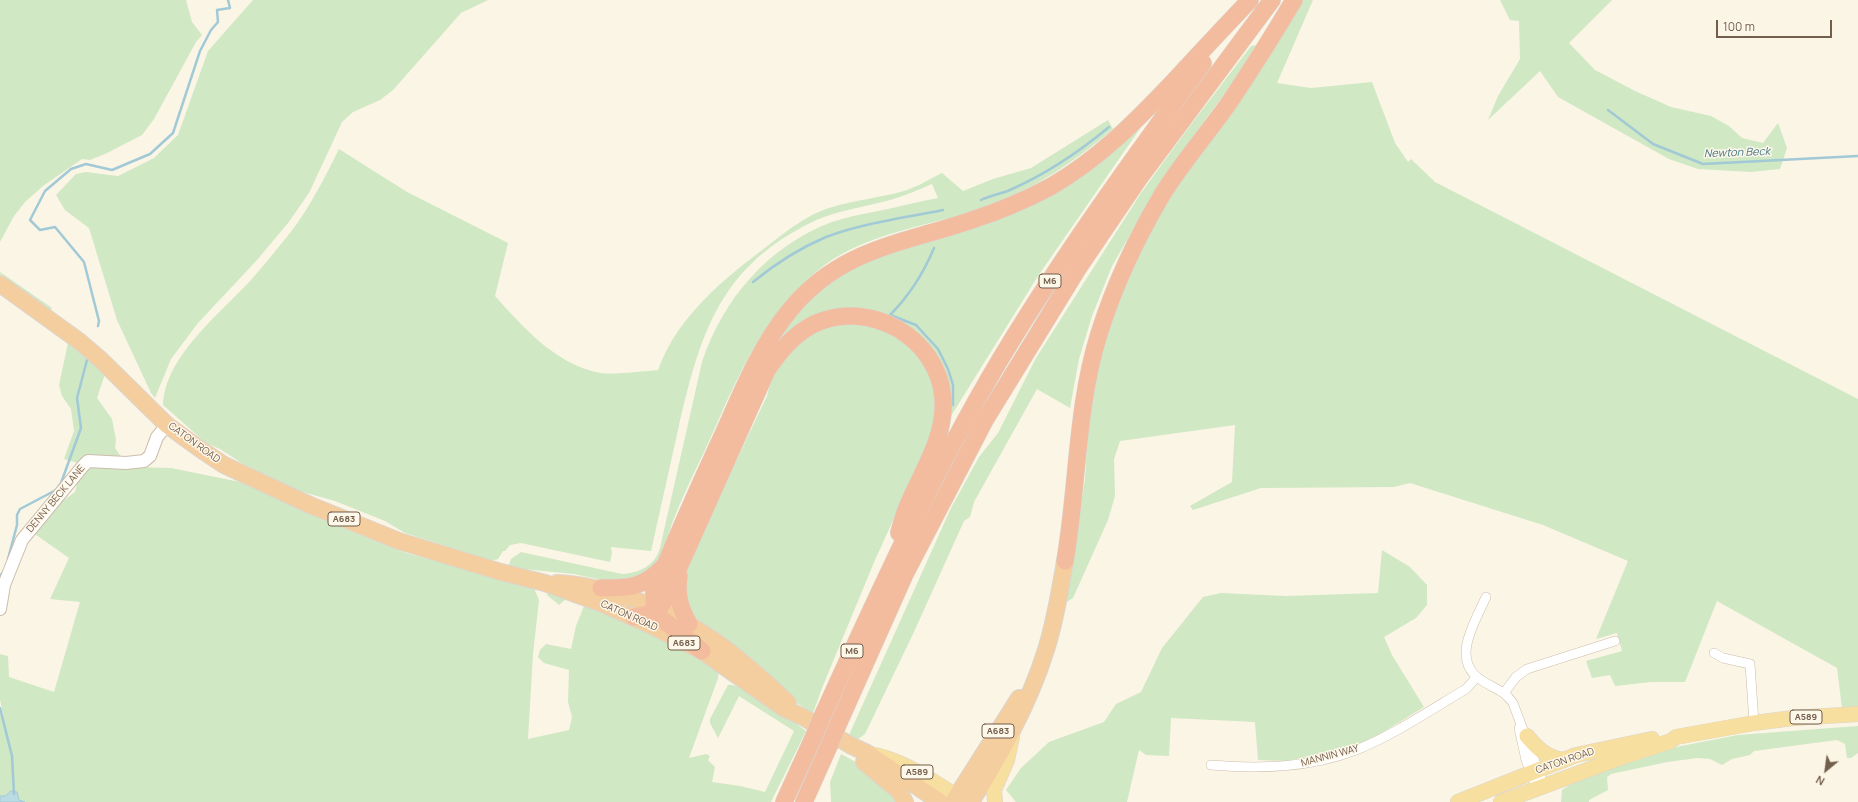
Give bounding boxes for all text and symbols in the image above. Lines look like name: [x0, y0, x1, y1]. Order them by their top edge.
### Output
scale bar: [1718, 12, 1834, 38]
text: 100 m: [1723, 18, 1755, 35]
water label: Newton Beck: [1704, 145, 1770, 161]
road number: M6: [1039, 274, 1061, 288]
street label: CATON ROAD: [166, 420, 222, 466]
street label: DENNY BECK LANE: [24, 463, 88, 535]
road number: A683: [328, 512, 360, 526]
street label: CATON ROAD: [599, 598, 659, 634]
road number: A683: [668, 636, 700, 650]
road number: M6: [841, 644, 863, 658]
road number: A589: [1790, 710, 1822, 724]
road number: A683: [982, 724, 1014, 738]
street label: MANNIN WAY: [1300, 742, 1360, 770]
street label: CATON ROAD: [1534, 745, 1596, 777]
north arrow: [1806, 750, 1846, 790]
road number: A589: [901, 765, 933, 779]
text: N: [1813, 772, 1827, 789]

